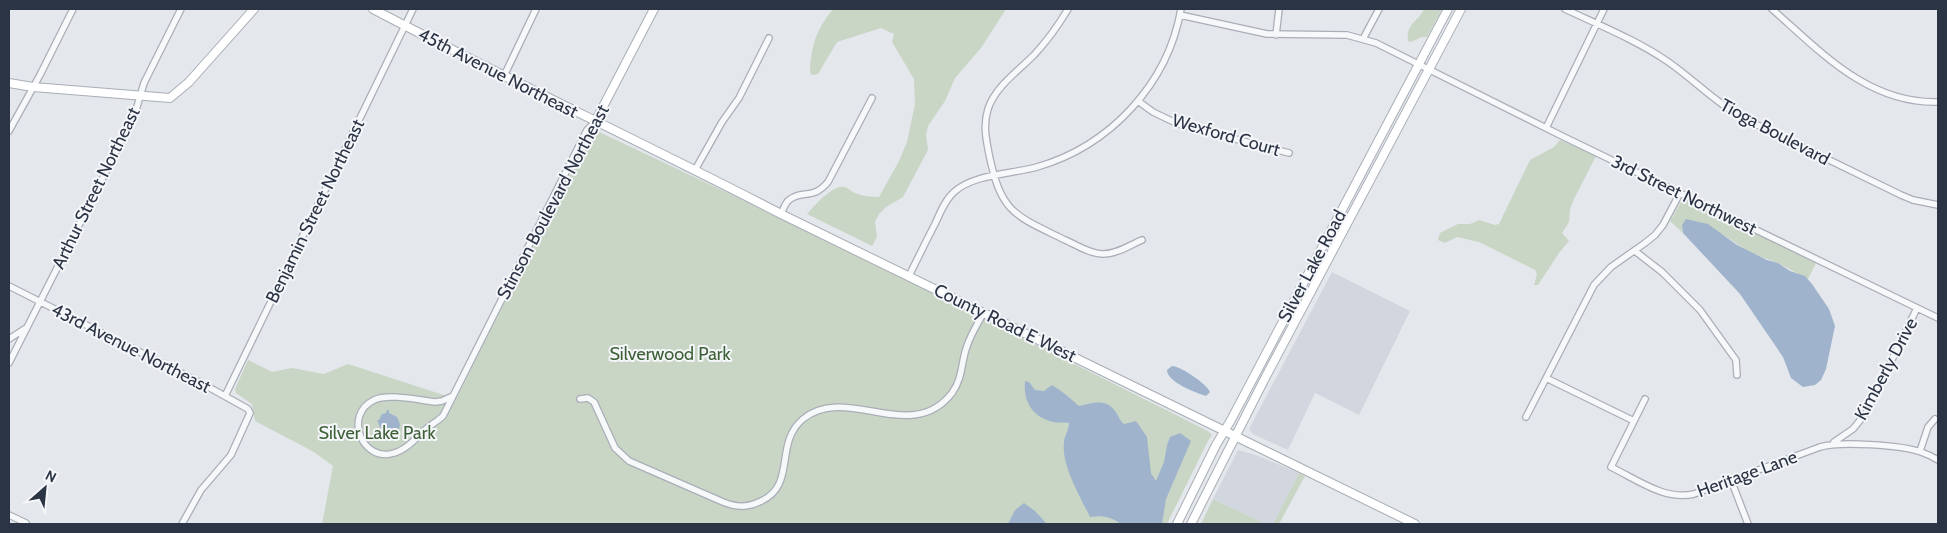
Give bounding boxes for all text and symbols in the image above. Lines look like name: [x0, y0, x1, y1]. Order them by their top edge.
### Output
street label: 45th Avenue Northeast: [414, 23, 582, 123]
street label: Tioga Boulevard: [1716, 94, 1834, 170]
street label: Stinson Boulevard Northeast: [492, 101, 614, 303]
street label: Arthur Street Northeast: [47, 104, 145, 272]
street label: Wexford Court: [1170, 109, 1282, 161]
street label: Benjamin Street Northeast: [261, 116, 369, 306]
street label: 3rd Street Northwest: [1608, 150, 1760, 240]
street label: Silver Lake Road: [1273, 206, 1351, 326]
street label: County Road E West: [930, 279, 1080, 367]
street label: 43rd Avenue Northeast: [48, 298, 214, 398]
street label: Kimberly Drive: [1850, 314, 1922, 424]
park label: Silverwood Park: [609, 343, 732, 365]
park label: Silver Lake Park: [318, 422, 436, 444]
street label: Heritage Lane: [1694, 446, 1800, 502]
north arrow: [20, 463, 70, 513]
text: N: [42, 466, 59, 487]

